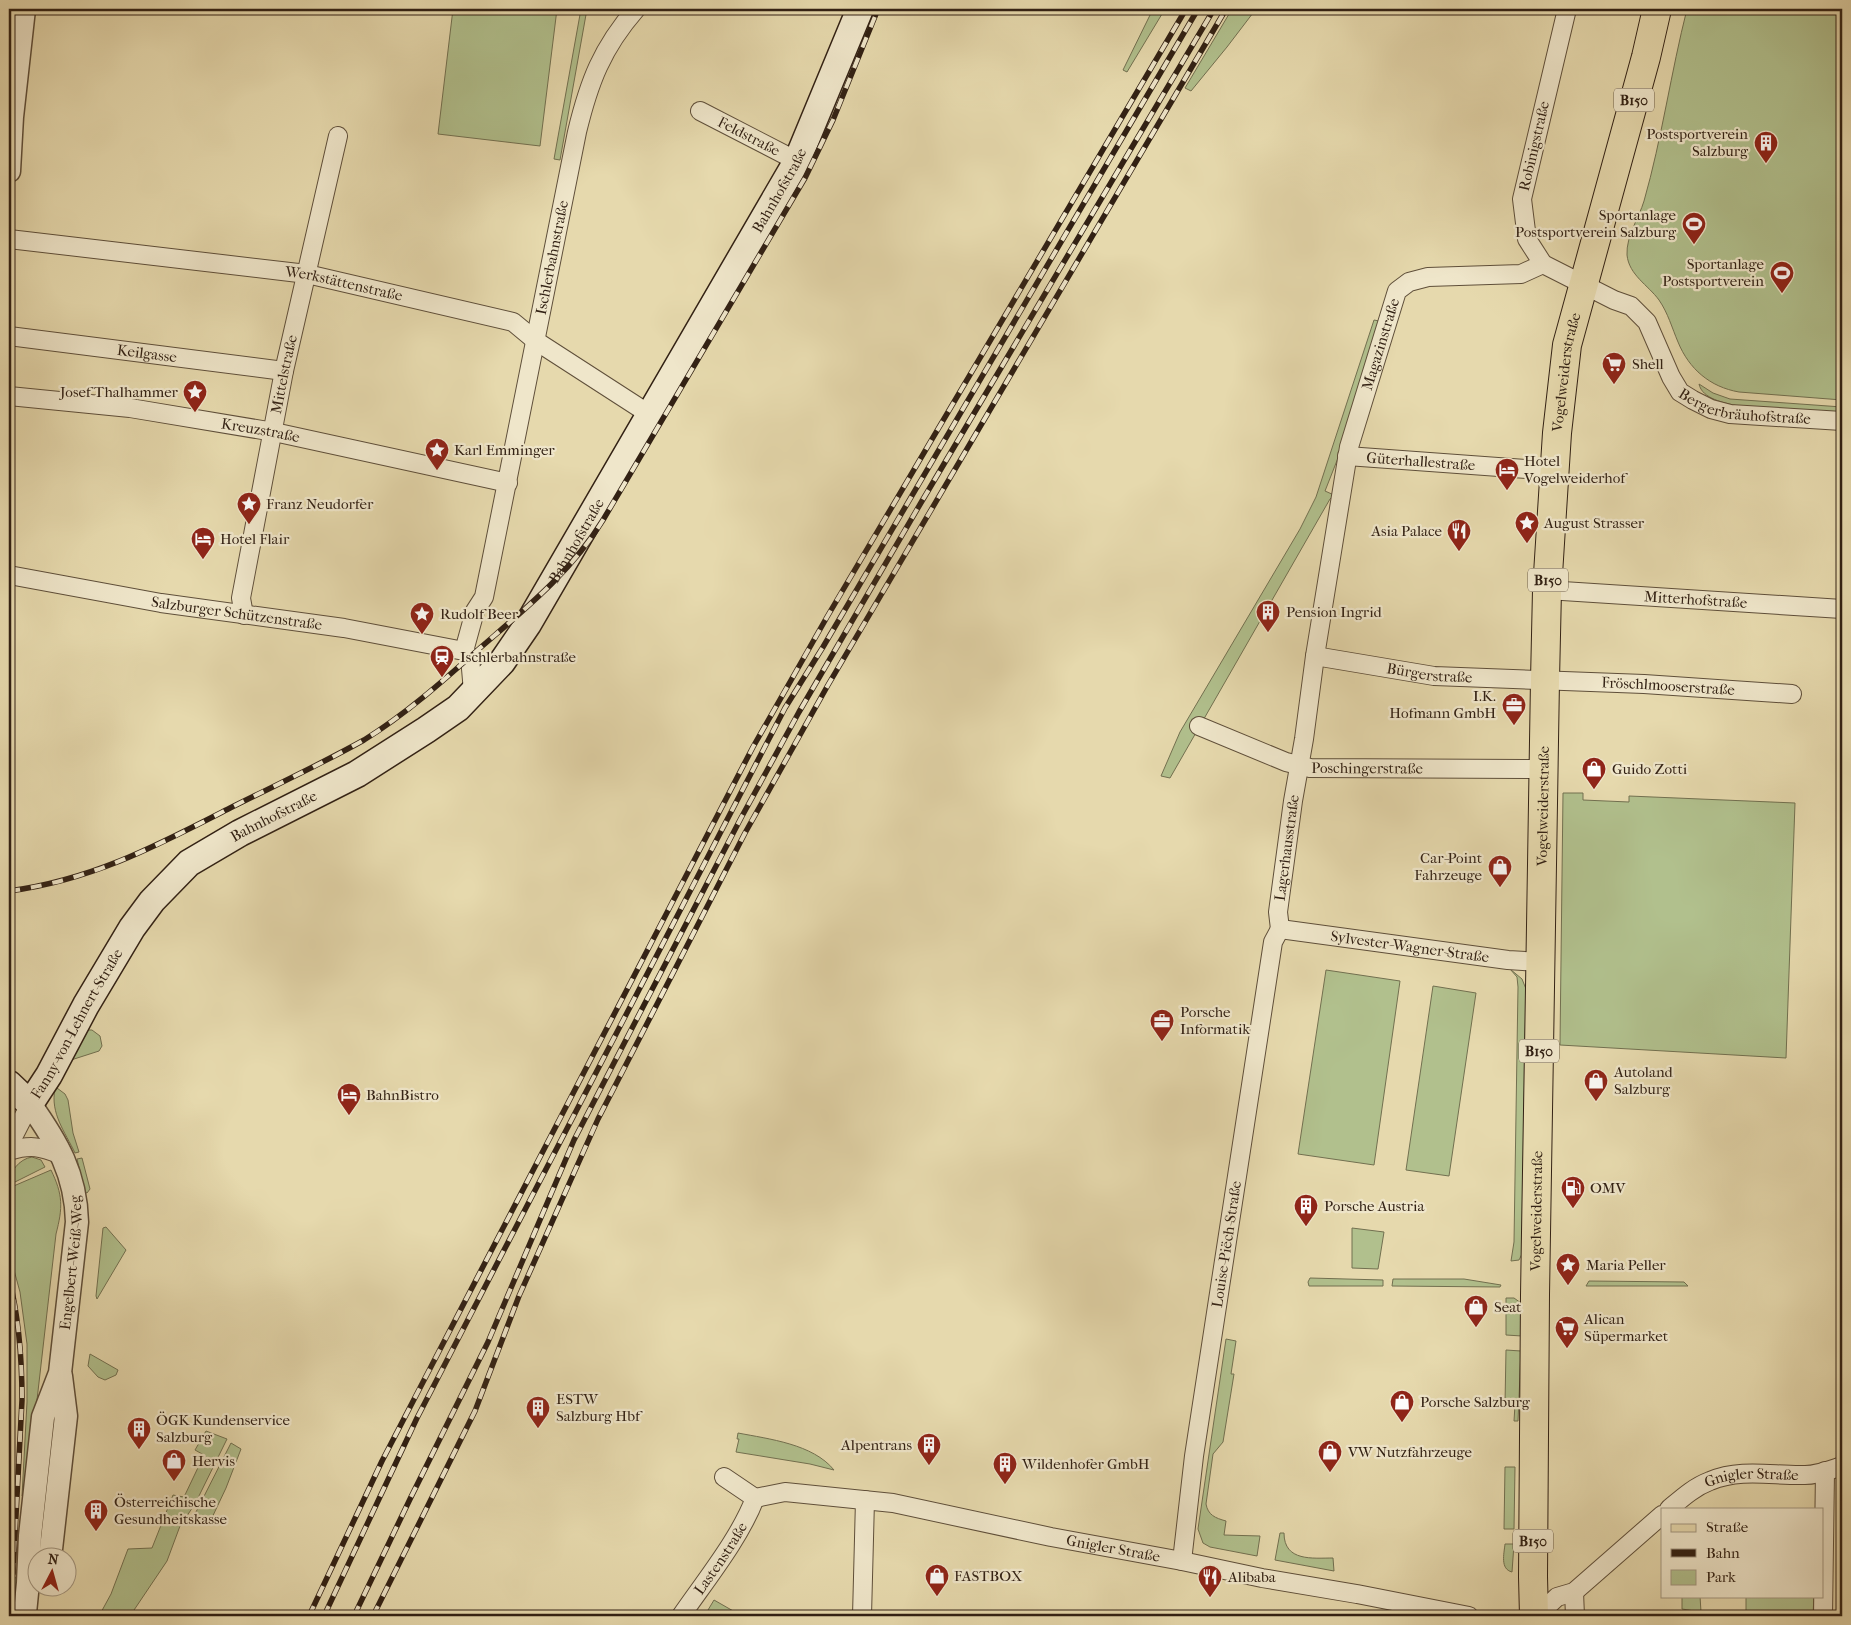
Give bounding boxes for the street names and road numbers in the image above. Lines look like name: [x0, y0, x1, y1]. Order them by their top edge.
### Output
road number: B150: [1614, 88, 1654, 112]
street label: Robinigstraße: [1515, 99, 1553, 193]
street label: Feldstraße: [715, 113, 784, 160]
street label: Bahnhofstraße: [748, 145, 811, 236]
street label: Ischlerbahnstraße: [532, 198, 572, 316]
street label: Werkstättenstraße: [283, 262, 405, 305]
street label: Magazinstraße: [1358, 296, 1403, 393]
street label: Vogelweiderstraße: [1548, 310, 1585, 434]
street label: Mittelstraße: [267, 333, 301, 415]
street label: Keilgasse: [116, 341, 178, 366]
street label: Bergerbräuhofstraße: [1675, 384, 1812, 428]
street label: Kreuzstraße: [220, 414, 302, 447]
street label: Güterhallestraße: [1366, 448, 1476, 474]
street label: Bahnhofstraße: [545, 495, 608, 586]
road number: B150: [1528, 568, 1568, 592]
street label: Mitterhofstraße: [1644, 587, 1748, 612]
street label: Salzburger Schützenstraße: [150, 592, 324, 634]
street label: Bürgerstraße: [1385, 659, 1473, 686]
street label: Fröschlmooserstraße: [1601, 673, 1736, 699]
street label: Vogelweiderstraße: [1533, 745, 1553, 867]
street label: Poschingerstraße: [1311, 759, 1424, 777]
street label: Bahnhofstraße: [227, 786, 320, 846]
street label: Lagerhausstraße: [1271, 793, 1303, 902]
street label: Sylvester-Wagner-Straße: [1329, 927, 1491, 966]
street label: Fanny-von-Lehnert-Straße: [27, 945, 127, 1102]
road number: B150: [1519, 1040, 1559, 1062]
street label: Vogelweiderstraße: [1526, 1150, 1546, 1272]
street label: Louise-Piëch-Straße: [1208, 1179, 1245, 1309]
street label: Engelbert-Weiß-Weg: [56, 1193, 86, 1331]
street label: Gnigler Straße: [1702, 1464, 1799, 1491]
street label: Lastenstraße: [690, 1519, 751, 1598]
road number: B150: [1513, 1530, 1553, 1552]
street label: Gnigler Straße: [1065, 1531, 1162, 1566]

